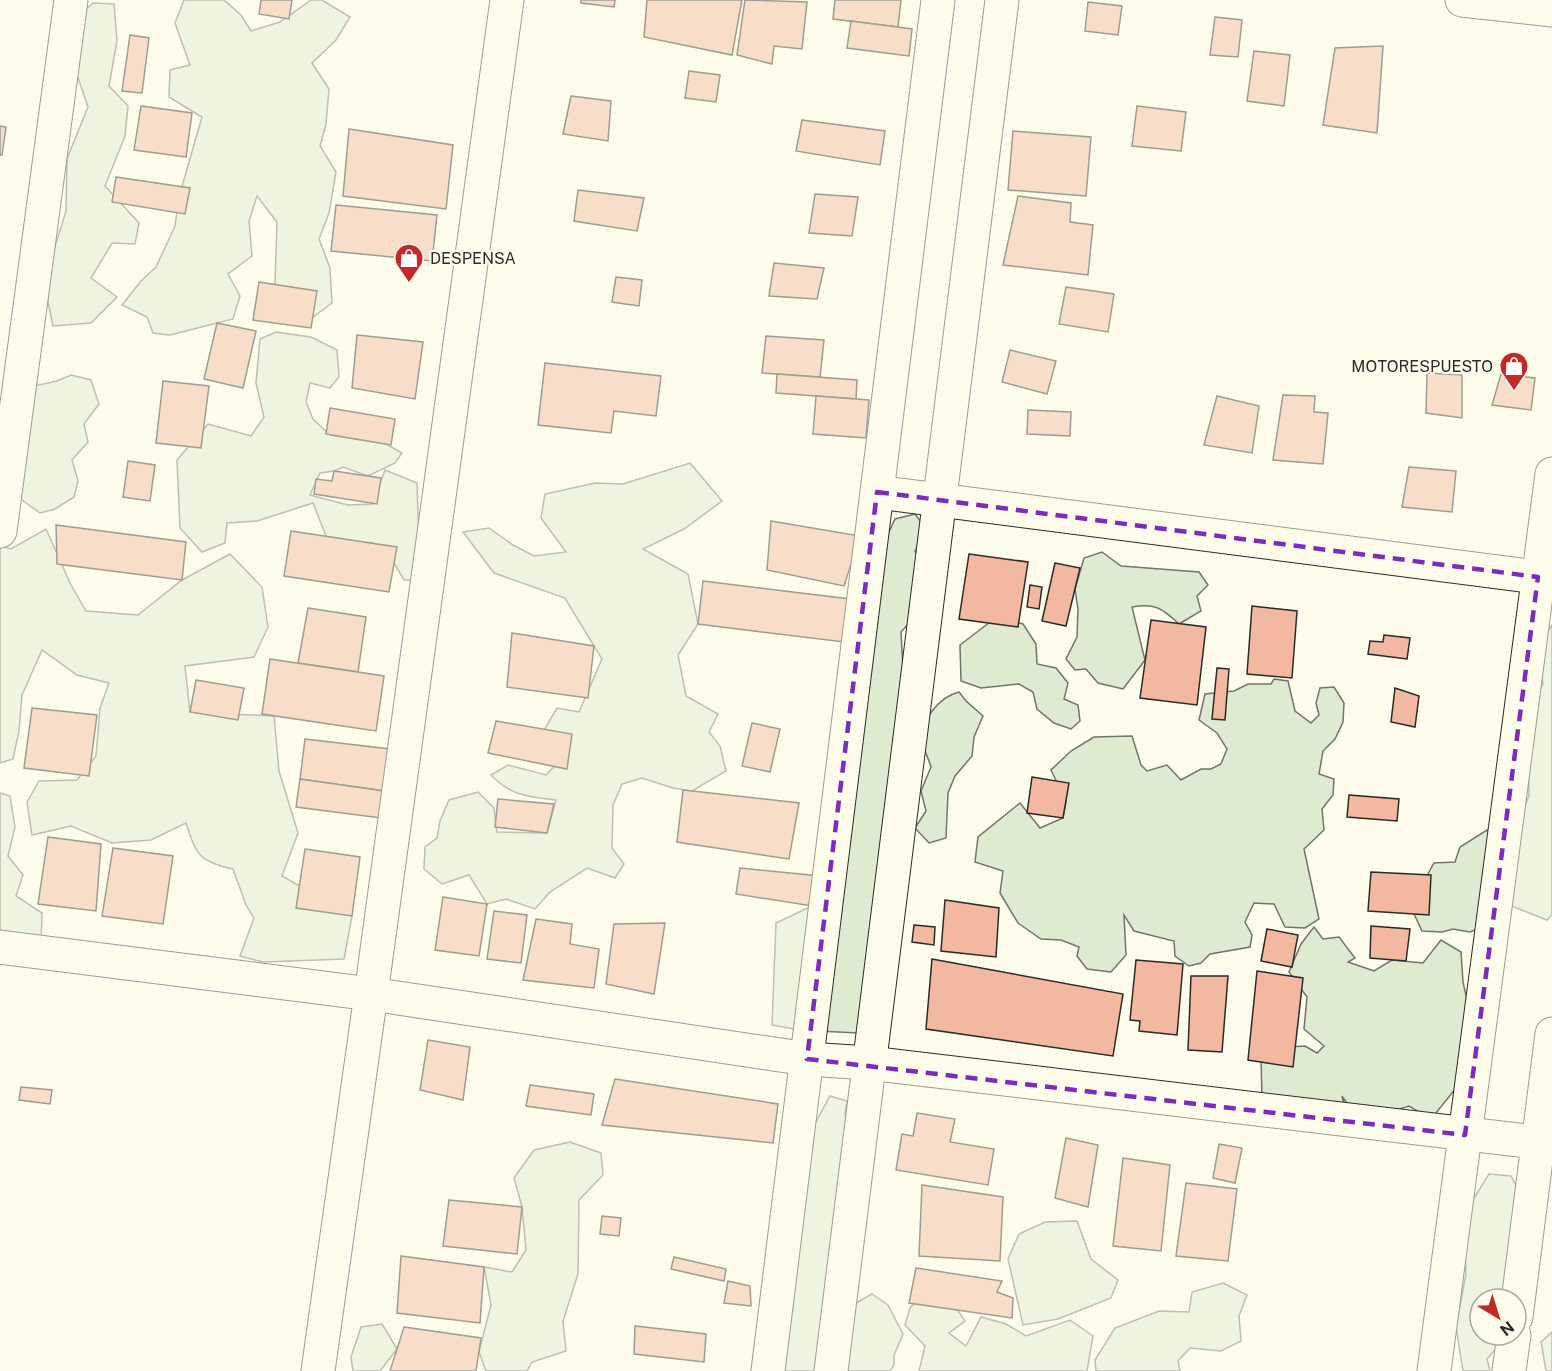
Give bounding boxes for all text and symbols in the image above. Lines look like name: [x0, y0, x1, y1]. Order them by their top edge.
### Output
shop icon: DESPENSA: [393, 242, 425, 284]
place label: DESPENSA: [430, 249, 516, 268]
shop icon: MOTORESPUESTO: [1498, 350, 1530, 392]
place label: MOTORESPUESTO: [1351, 357, 1493, 376]
north arrow: [1468, 1287, 1528, 1347]
text: N: [1496, 1317, 1518, 1340]

